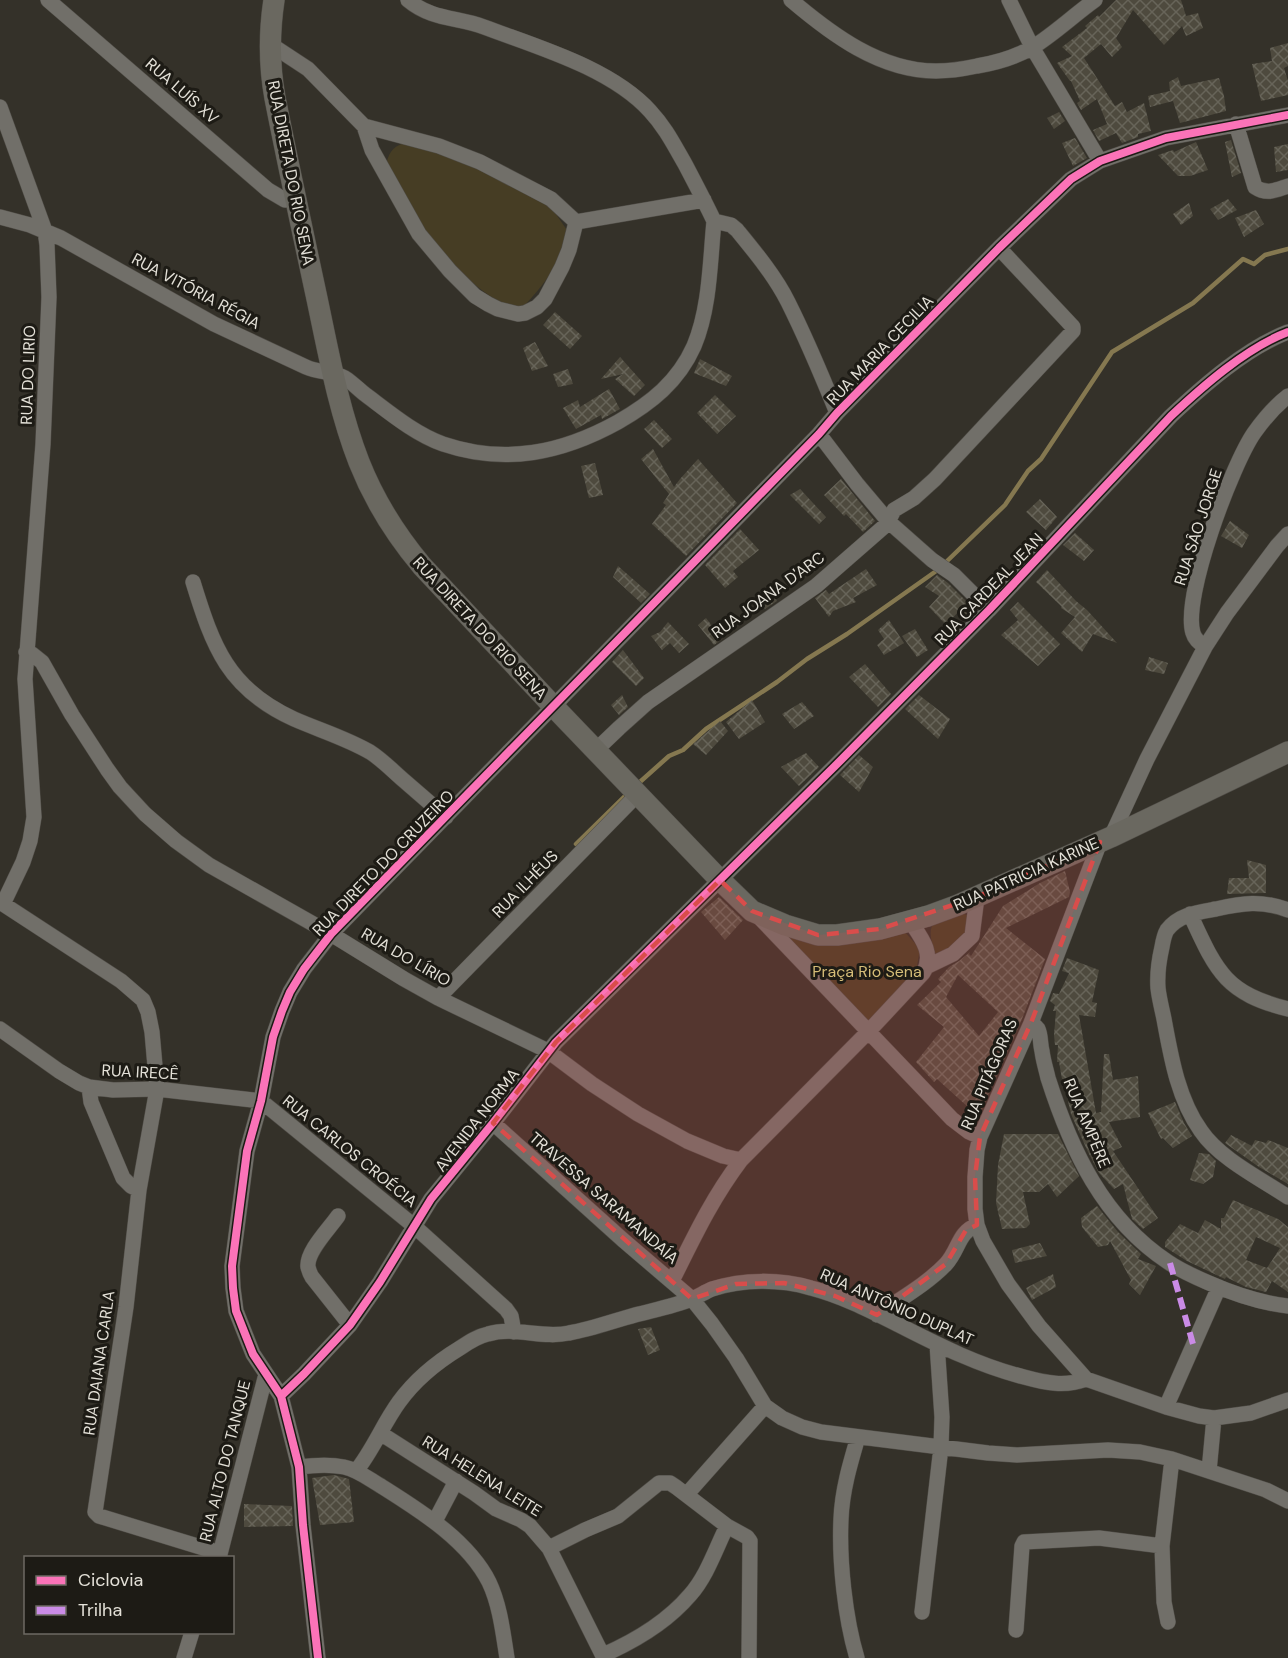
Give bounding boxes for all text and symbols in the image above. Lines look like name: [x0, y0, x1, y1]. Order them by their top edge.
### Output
street label: RUA LUÍS XV: [141, 53, 223, 129]
street label: RUA DIRETA DO RIO SENA: [263, 79, 319, 268]
street label: RUA VITÓRIA RÉGIA: [128, 248, 264, 334]
street label: RUA MARIA CECILIA: [822, 290, 938, 409]
street label: RUA DO LIRIO: [16, 325, 40, 425]
street label: RUA SÂO JORGE: [1169, 466, 1227, 588]
street label: RUA CARDEAL JEAN: [930, 529, 1048, 649]
street label: RUA JOANA D'ARC: [707, 547, 829, 643]
street label: RUA DIRETA DO RIO SENA: [408, 552, 552, 704]
street label: RUA DIRETO DO CRUZEIRO: [308, 786, 458, 940]
street label: RUA PATRICIA KARINE: [950, 832, 1102, 916]
street label: RUA ILHÉUS: [487, 846, 563, 922]
street label: RUA DO LÍRIO: [358, 923, 454, 991]
park label: Praça Rio Sena: [812, 961, 922, 982]
street label: RUA PITÁGORAS: [956, 1015, 1022, 1133]
street label: RUA IRECÊ: [101, 1059, 179, 1085]
street label: AVENIDA NORMA: [430, 1064, 524, 1176]
street label: RUA AMPÈRE: [1059, 1075, 1115, 1171]
street label: RUA CARLOS CROÉCIA: [278, 1090, 422, 1212]
street label: TRAVESSA SARAMANDAÍA: [525, 1127, 683, 1269]
street label: RUA ANTÔNIO DUPLAT: [817, 1264, 977, 1350]
street label: RUA DAIANA CARLA: [78, 1289, 120, 1437]
street label: RUA ALTO DO TANQUE: [195, 1378, 255, 1544]
street label: RUA HELENA LEITE: [418, 1431, 546, 1521]
legend: [24, 1556, 234, 1634]
text: Ciclovia: [78, 1568, 143, 1592]
text: Trilha: [78, 1598, 122, 1622]

